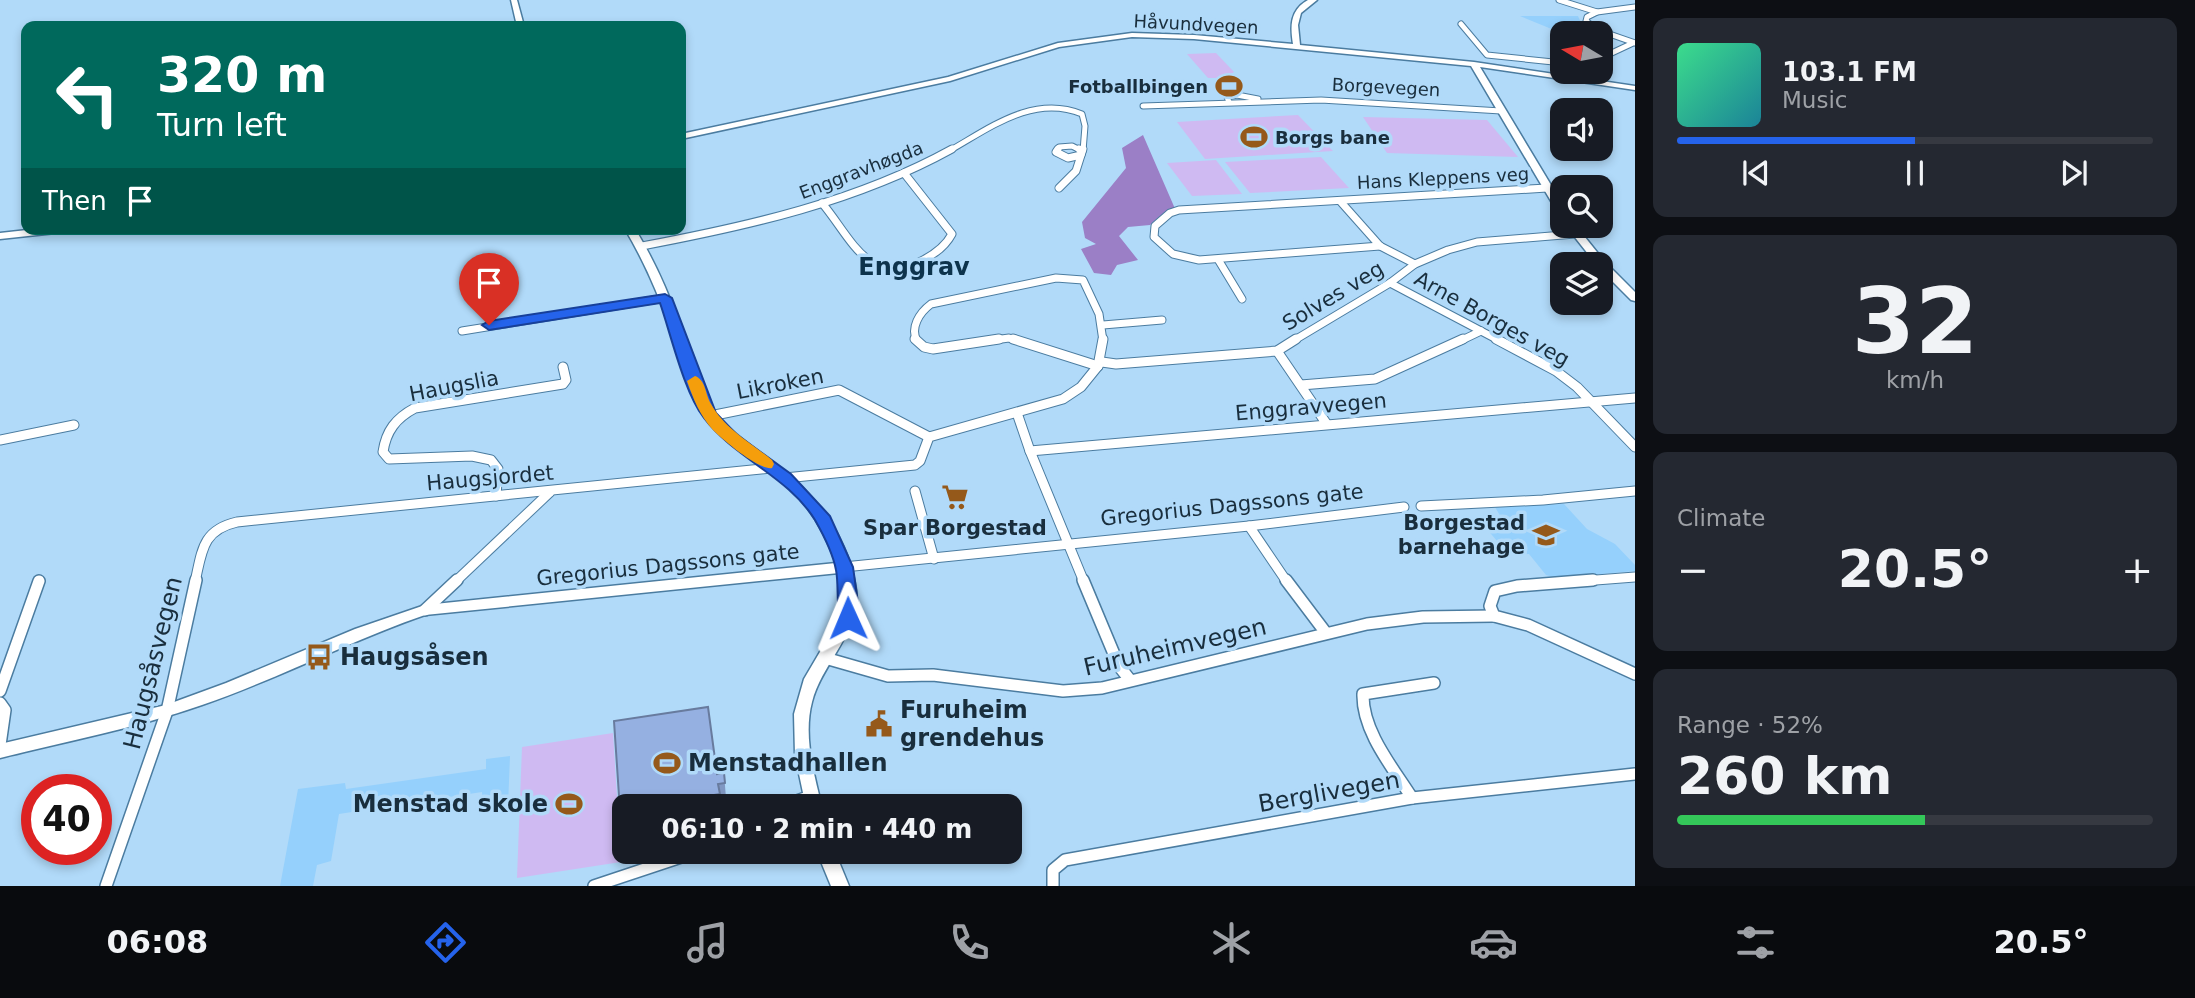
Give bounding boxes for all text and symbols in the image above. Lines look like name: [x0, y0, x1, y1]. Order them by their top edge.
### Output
street label: Håvundvegen: [1133, 10, 1259, 38]
north arrow: [1550, 21, 1614, 84]
map controls: [1550, 21, 1613, 315]
text: 320 m: [157, 47, 327, 104]
icon: left: [42, 49, 133, 140]
text: 103.1 FM: [1782, 57, 1917, 87]
sports icon: Fotballbingen: [1214, 71, 1244, 101]
street label: Borgevegen: [1331, 74, 1441, 100]
place label: Fotballbingen: [1068, 76, 1208, 97]
text: Music: [1782, 87, 1847, 113]
button: sound: [1550, 98, 1613, 161]
text: Turn left: [157, 106, 287, 144]
sports icon: Borgs bane: [1239, 122, 1269, 152]
place label: Borgs bane: [1275, 127, 1390, 148]
street label: Enggravhøgda: [796, 137, 926, 203]
icon: previous: [1737, 154, 1775, 192]
icon: pause: [1896, 154, 1934, 192]
icon: next: [2055, 154, 2093, 192]
street label: Hans Kleppens veg: [1356, 163, 1530, 193]
button: search: [1550, 175, 1613, 238]
icon: arrive: [121, 182, 159, 220]
text: Then: [42, 186, 107, 216]
button: layers: [1550, 252, 1613, 315]
pin: [459, 253, 519, 325]
district label: Enggrav: [858, 253, 970, 281]
street label: Solves veg: [1278, 256, 1388, 336]
icon: arrive: [470, 264, 508, 302]
street label: Arne Borges veg: [1410, 266, 1574, 372]
text: 32: [1852, 269, 1978, 374]
street label: Likroken: [734, 364, 826, 404]
street label: Haugslia: [407, 366, 501, 406]
text: km/h: [1886, 367, 1944, 393]
street label: Enggravvegen: [1234, 388, 1388, 426]
street label: Haugsjordet: [425, 460, 555, 496]
street label: Gregorius Dagssons gate: [1099, 479, 1365, 531]
supermarket icon: Spar Borgestad: [940, 482, 970, 512]
text: Climate: [1677, 505, 1766, 531]
place label: Borgestad barnehage: [1398, 511, 1525, 559]
place label: Spar Borgestad: [863, 516, 1047, 540]
school or university icon: Borgestad barnehage: [1531, 520, 1561, 550]
street label: Gregorius Dagssons gate: [535, 539, 801, 591]
text: 20.5°: [1838, 539, 1992, 599]
text: −: [1677, 548, 1709, 592]
text: +: [2121, 548, 2153, 592]
street label: Haugsåsvegen: [117, 573, 188, 752]
position arrow: [811, 581, 885, 655]
street label: Furuheimvegen: [1081, 612, 1269, 682]
bus stop icon: Haugsåsen: [304, 642, 334, 672]
place label: Haugsåsen: [340, 642, 489, 671]
place label: Furuheim grendehus: [900, 696, 1044, 752]
public building icon: Furuheim grendehus: [864, 709, 894, 739]
text: Range · 52%: [1677, 712, 1823, 738]
text: 260 km: [1677, 746, 1892, 806]
sports icon: Menstadhallen: [652, 748, 682, 778]
place label: Menstadhallen: [688, 749, 887, 777]
street label: Berglivegen: [1256, 766, 1402, 818]
speed limit sign: 40: [21, 774, 112, 865]
sports icon: Menstad skole: [554, 789, 584, 819]
place label: Menstad skole: [353, 790, 548, 818]
text: 06:10 · 2 min · 440 m: [662, 814, 972, 844]
icon: directions: [421, 918, 470, 967]
icon: music: [683, 918, 732, 967]
icon: phone: [945, 918, 994, 967]
icon: climate: [1207, 918, 1256, 967]
icon: car: [1469, 918, 1518, 967]
icon: filters: [1731, 918, 1780, 967]
text: 06:08: [107, 923, 208, 961]
text: 20.5°: [1993, 923, 2088, 961]

